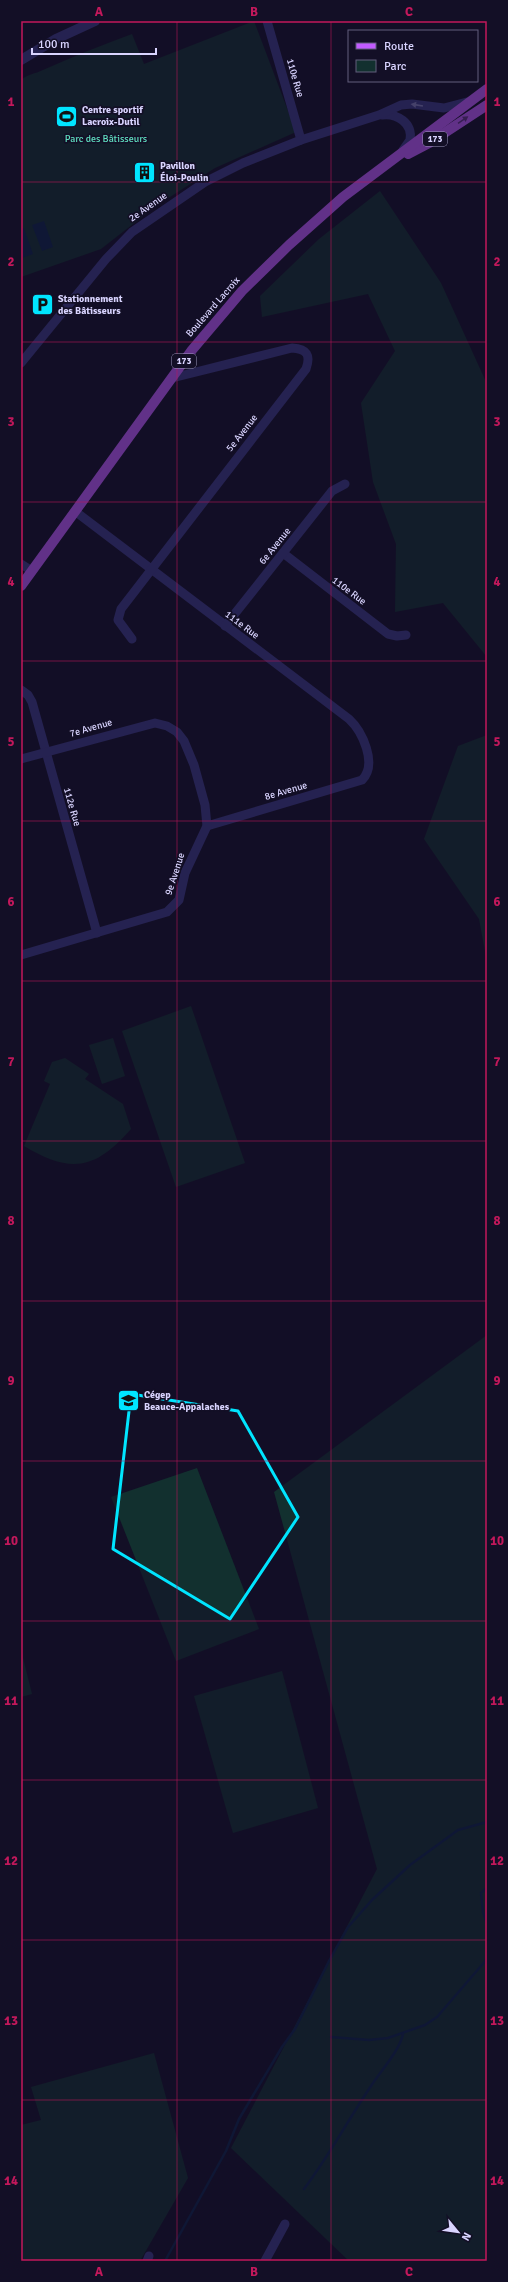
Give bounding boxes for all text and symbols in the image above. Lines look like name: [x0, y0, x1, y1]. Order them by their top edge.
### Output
text: A: [95, 4, 104, 20]
text: B: [250, 4, 258, 20]
text: C: [405, 4, 413, 20]
scale bar: [32, 30, 156, 56]
legend: [348, 30, 478, 82]
text: 100 m: [38, 37, 70, 52]
text: Route: [384, 39, 414, 54]
street label: 110e Rue: [284, 57, 306, 99]
text: Parc: [384, 59, 407, 74]
text: 1: [7, 94, 15, 110]
text: 1: [493, 94, 501, 110]
one-way arrow: [411, 102, 423, 108]
sports icon: Centre sportif Lacroix-Dutil: [54, 103, 80, 129]
place label: Centre sportif Lacroix-Dutil: [82, 104, 144, 128]
one-way arrow: [458, 116, 468, 124]
road number: 173: [423, 132, 447, 146]
park label: Parc des Bâtisseurs: [65, 133, 148, 145]
building icon: Pavillon Éloi-Poulin: [131, 159, 157, 185]
place label: Pavillon Éloi-Poulin: [160, 160, 209, 184]
street label: 2e Avenue: [127, 189, 169, 225]
text: 2: [7, 254, 15, 270]
text: 2: [493, 254, 501, 270]
street label: Boulevard Lacroix: [184, 274, 243, 340]
parking icon: Stationnement des Bâtisseurs: [30, 292, 56, 318]
place label: Stationnement des Bâtisseurs: [58, 293, 123, 317]
road number: 173: [172, 354, 196, 368]
street label: 5e Avenue: [224, 412, 260, 454]
text: 3: [7, 414, 15, 430]
text: 3: [493, 414, 501, 430]
street label: 6e Avenue: [257, 525, 293, 567]
text: 4: [7, 574, 15, 590]
street label: 110e Rue: [330, 574, 368, 608]
text: 4: [493, 574, 501, 590]
street label: 111e Rue: [223, 608, 261, 642]
street label: 7e Avenue: [68, 716, 114, 740]
text: 5: [7, 734, 15, 750]
text: 5: [493, 734, 501, 750]
street label: 8e Avenue: [263, 779, 309, 803]
street label: 112e Rue: [61, 786, 83, 828]
street label: 9e Avenue: [163, 851, 187, 897]
text: 6: [7, 894, 15, 910]
text: 6: [493, 894, 501, 910]
text: 7: [7, 1054, 15, 1070]
text: 7: [493, 1054, 501, 1070]
text: 8: [7, 1213, 15, 1229]
text: 8: [493, 1213, 501, 1229]
text: 9: [7, 1373, 15, 1389]
text: 9: [493, 1373, 501, 1389]
school or university icon: Cégep Beauce-Appalaches: [115, 1388, 141, 1414]
place label: Cégep Beauce-Appalaches: [144, 1389, 230, 1413]
text: 10: [4, 1533, 18, 1549]
text: 10: [490, 1533, 504, 1549]
text: 11: [4, 1693, 18, 1709]
text: 11: [490, 1693, 504, 1709]
text: 12: [4, 1853, 18, 1869]
text: 12: [490, 1853, 504, 1869]
text: 13: [4, 2013, 18, 2029]
text: 13: [490, 2013, 504, 2029]
text: 14: [4, 2173, 18, 2189]
text: 14: [490, 2173, 504, 2189]
north arrow: [438, 2212, 478, 2252]
text: N: [459, 2230, 474, 2243]
text: A: [95, 2264, 104, 2280]
text: B: [250, 2264, 258, 2280]
text: C: [405, 2264, 413, 2280]

